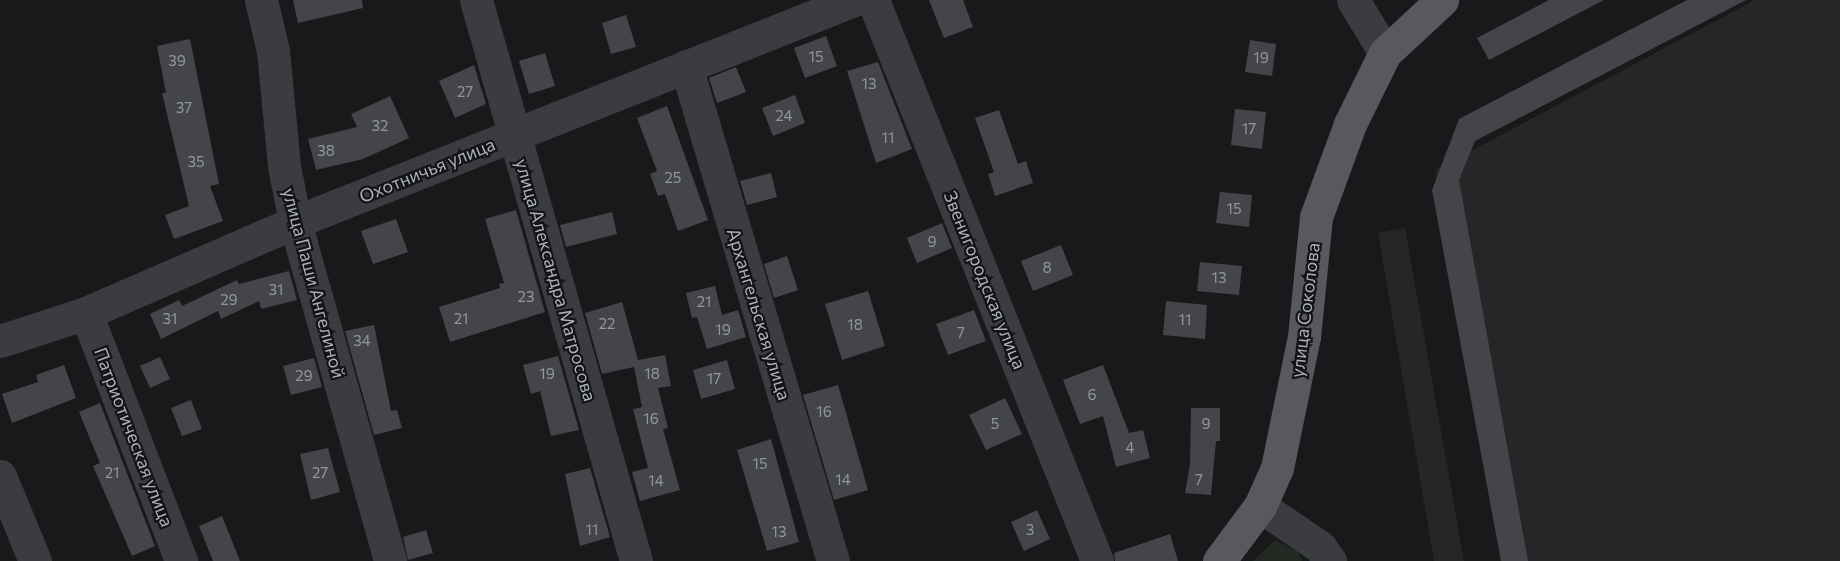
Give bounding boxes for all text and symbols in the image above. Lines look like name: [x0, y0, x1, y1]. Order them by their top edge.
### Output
house number: 15: [808, 48, 824, 66]
house number: 19: [1253, 49, 1269, 67]
house number: 39: [168, 52, 186, 70]
house number: 13: [862, 75, 876, 93]
house number: 27: [457, 83, 473, 101]
house number: 37: [176, 99, 192, 117]
house number: 24: [775, 107, 793, 125]
house number: 32: [372, 117, 388, 135]
house number: 17: [1242, 120, 1256, 138]
house number: 11: [882, 129, 894, 147]
street label: Охотничья улица: [356, 133, 498, 207]
house number: 38: [317, 142, 335, 160]
house number: 35: [187, 153, 205, 171]
street label: улица Александра Матросова: [511, 156, 601, 404]
house number: 25: [665, 169, 681, 187]
street label: улица Паши Ангелиной: [278, 185, 350, 381]
street label: Звенигородская улица: [939, 188, 1031, 372]
house number: 15: [1226, 200, 1242, 218]
street label: Архангельская улица: [723, 225, 795, 403]
house number: 9: [927, 233, 937, 251]
street label: улица Соколова: [1286, 241, 1324, 379]
house number: 8: [1042, 259, 1052, 277]
house number: 13: [1212, 269, 1226, 287]
house number: 31: [269, 281, 283, 299]
house number: 23: [518, 288, 534, 306]
house number: 29: [220, 291, 238, 309]
house number: 21: [697, 293, 711, 311]
house number: 31: [163, 310, 177, 328]
house number: 21: [454, 310, 468, 328]
house number: 11: [1179, 311, 1191, 329]
house number: 22: [599, 315, 615, 333]
house number: 18: [847, 316, 863, 334]
house number: 19: [715, 321, 731, 339]
house number: 7: [957, 324, 965, 342]
house number: 34: [353, 332, 371, 350]
street label: Патриотическая улица: [90, 344, 178, 530]
house number: 19: [539, 365, 555, 383]
house number: 18: [644, 365, 660, 383]
house number: 29: [295, 367, 313, 385]
house number: 17: [707, 370, 721, 388]
house number: 6: [1087, 386, 1097, 404]
house number: 16: [816, 403, 832, 421]
house number: 16: [643, 410, 659, 428]
house number: 5: [991, 415, 999, 433]
house number: 9: [1201, 415, 1211, 433]
house number: 4: [1126, 439, 1134, 457]
house number: 15: [752, 455, 768, 473]
house number: 21: [105, 464, 119, 482]
house number: 27: [312, 464, 328, 482]
house number: 14: [835, 471, 851, 489]
house number: 7: [1195, 471, 1203, 489]
house number: 14: [648, 472, 664, 490]
house number: 11: [586, 521, 598, 539]
house number: 3: [1026, 521, 1034, 539]
house number: 13: [772, 523, 786, 541]

